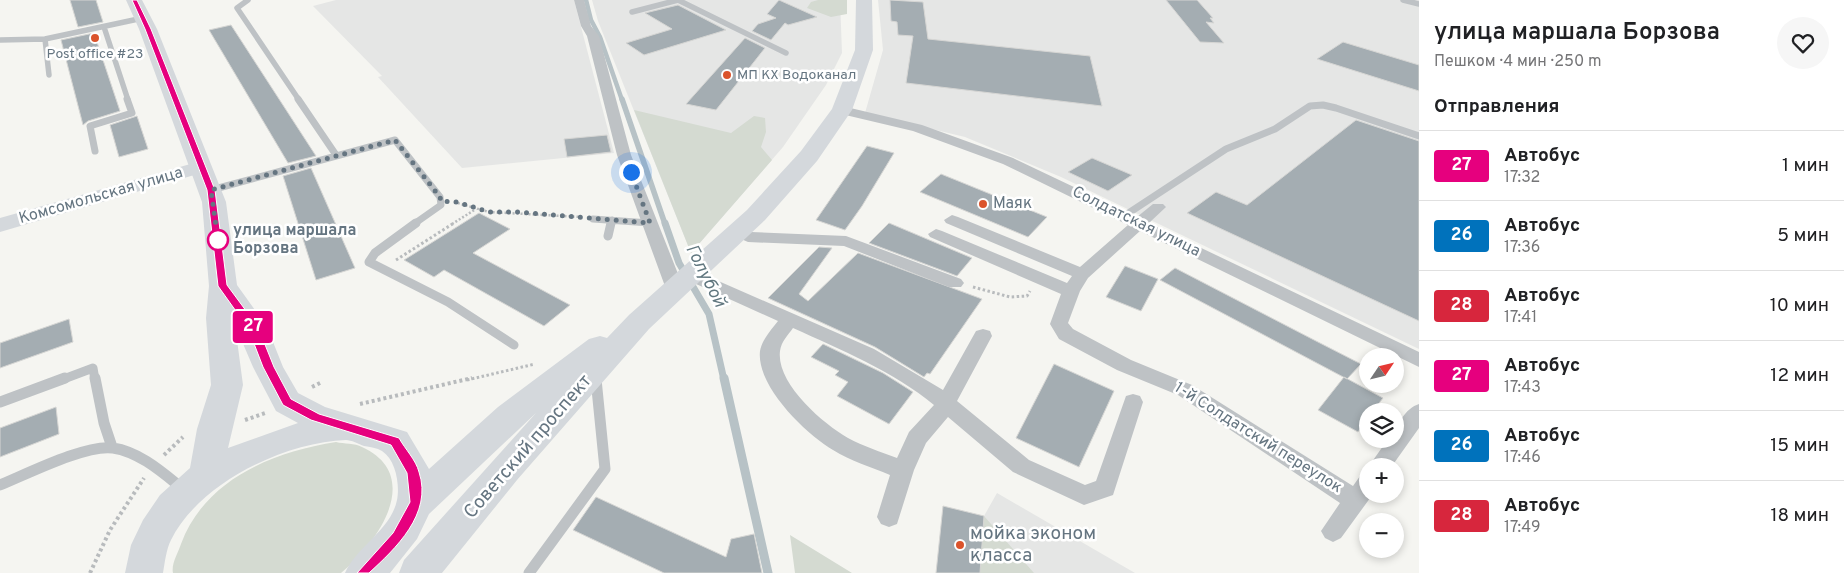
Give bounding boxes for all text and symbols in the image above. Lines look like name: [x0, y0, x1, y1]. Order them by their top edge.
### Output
button: heart: [1777, 17, 1829, 69]
text: улица маршала Борзова: [1434, 18, 1720, 48]
marker: Post office #23: [89, 32, 101, 44]
place label: Post office #23: [47, 46, 143, 63]
text: Пешком · 4 мин · 250 m: [1434, 52, 1602, 72]
place label: МП КХ Водоканал: [737, 67, 856, 84]
marker: МП КХ Водоканал: [721, 69, 733, 81]
text: Отправления: [1434, 95, 1560, 119]
text: Автобус: [1504, 144, 1580, 168]
text: 27: [1451, 154, 1472, 177]
text: 1 мин: [1782, 154, 1829, 178]
your location: [619, 160, 644, 185]
street label: Комсомольская улица: [17, 163, 185, 229]
text: 17:32: [1504, 168, 1540, 188]
street label: Солдатская улица: [1069, 182, 1203, 262]
place label: Маяк: [993, 194, 1032, 214]
marker: Маяк: [977, 198, 989, 210]
text: Автобус: [1504, 214, 1580, 238]
place label: улица маршала Борзова: [233, 221, 356, 259]
text: 26: [1450, 224, 1473, 247]
text: 5 мин: [1777, 224, 1829, 248]
marker: улица маршала Борзова: [207, 229, 229, 251]
text: 17:36: [1504, 238, 1540, 258]
water label: Голубой: [679, 241, 731, 312]
text: Автобус: [1504, 284, 1580, 308]
text: 28: [1450, 294, 1473, 317]
text: 10 мин: [1770, 294, 1829, 318]
text: 17:41: [1504, 308, 1537, 328]
line badge: 27: [230, 311, 276, 343]
text: 27: [243, 315, 263, 338]
north arrow: [1359, 348, 1404, 392]
map controls: [1359, 348, 1404, 558]
text: Автобус: [1504, 354, 1580, 378]
text: 27: [1451, 364, 1472, 387]
text: 12 мин: [1770, 364, 1829, 388]
street label: Советский проспект: [459, 370, 597, 524]
street label: 1-й Солдатский переулок: [1170, 378, 1346, 498]
text: 17:43: [1504, 378, 1541, 398]
button: layers: [1359, 403, 1404, 448]
text: Автобус: [1504, 424, 1580, 448]
text: 26: [1450, 434, 1473, 457]
text: 15 мин: [1770, 434, 1829, 458]
text: 17:46: [1504, 448, 1541, 468]
button: +: [1359, 458, 1404, 503]
text: Автобус: [1504, 494, 1580, 518]
text: 28: [1450, 504, 1473, 527]
text: 18 мин: [1770, 504, 1829, 528]
button: −: [1359, 513, 1404, 558]
text: 17:49: [1504, 518, 1540, 538]
place label: мойка эконом класса: [970, 522, 1096, 568]
marker: мойка эконом класса: [954, 539, 966, 551]

